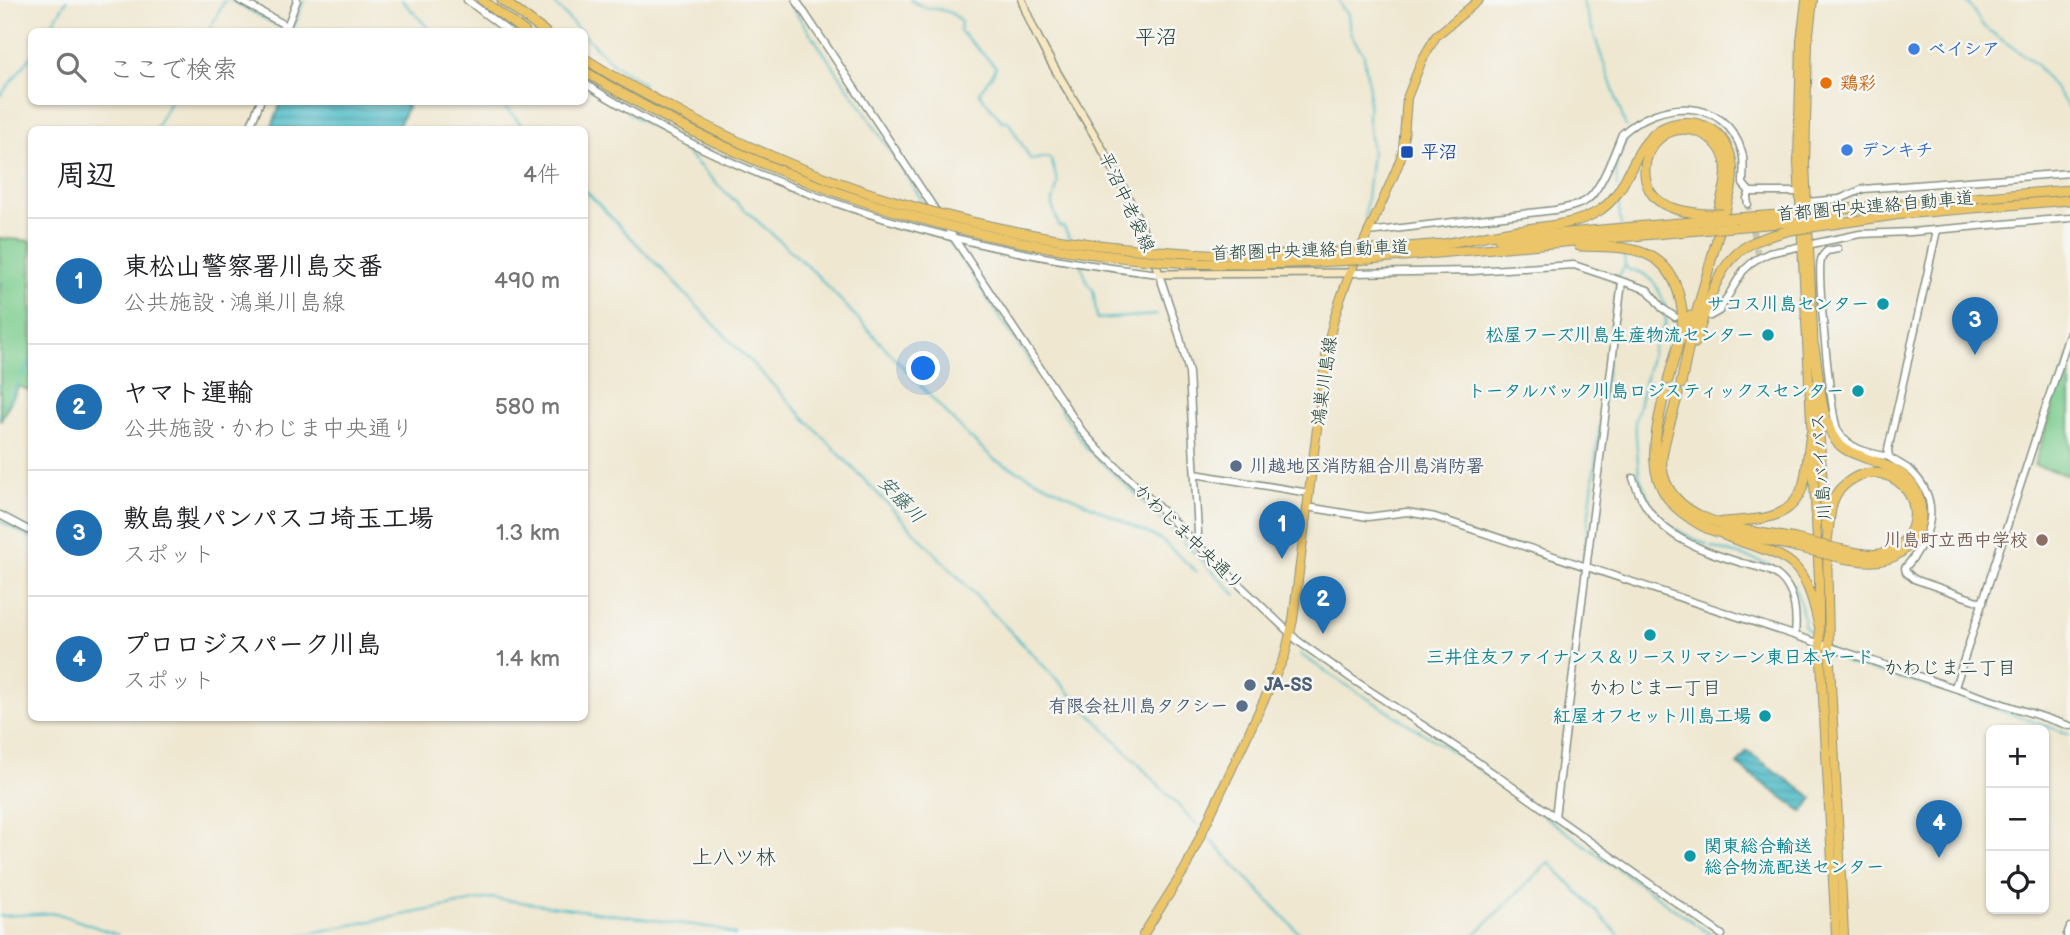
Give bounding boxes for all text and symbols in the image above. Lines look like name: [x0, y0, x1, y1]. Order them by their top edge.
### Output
district label: 平沼: [1135, 25, 1177, 50]
search box: [28, 28, 588, 105]
place label: ベイシア: [1928, 39, 2000, 60]
marker: ベイシア: [1906, 41, 1922, 57]
icon: search: [52, 48, 90, 86]
text: ここで検索: [108, 55, 238, 86]
place label: 鶏彩: [1840, 73, 1876, 94]
marker: 鶏彩: [1818, 75, 1834, 91]
place label: デンキチ: [1861, 140, 1933, 161]
place label: 平沼: [1421, 142, 1457, 163]
marker: デンキチ: [1839, 142, 1855, 158]
marker: 平沼: [1399, 144, 1415, 160]
street label: 平沼中老袋線: [1094, 149, 1159, 256]
text: 周辺: [56, 158, 116, 194]
text: 4件: [523, 161, 560, 189]
street label: 首都圏中央連絡自動車道: [1776, 187, 1975, 226]
street label: 首都圏中央連絡自動車道: [1211, 237, 1409, 264]
text: 東松山警察署川島交番: [123, 252, 383, 283]
text: 1: [74, 267, 84, 295]
text: 490 m: [494, 267, 560, 295]
text: 公共施設 · 鴻巣川島線: [123, 289, 345, 317]
place label: サコス川島センター: [1707, 294, 1869, 315]
marker: サコス川島センター: [1875, 296, 1891, 312]
pin: 3: [1952, 297, 1998, 355]
place label: 松屋フーズ川島生産物流センター: [1486, 325, 1754, 346]
marker: 松屋フーズ川島生産物流センター: [1760, 327, 1776, 343]
street label: 鴻巣川島線: [1308, 335, 1341, 427]
your location: [906, 351, 940, 385]
text: ヤマト運輸: [123, 378, 253, 409]
place label: トータルバック川島ロジスティックスセンター: [1467, 381, 1844, 402]
marker: トータルバック川島ロジスティックスセンター: [1850, 383, 1866, 399]
text: 2: [72, 393, 86, 421]
text: 580 m: [495, 393, 560, 421]
street label: 川島バイパス: [1807, 413, 1836, 521]
text: 公共施設 · かわじま中央通り: [123, 415, 414, 443]
place label: 川越地区消防組合川島消防署: [1250, 456, 1484, 477]
marker: 川越地区消防組合川島消防署: [1228, 458, 1244, 474]
water label: 安藤川: [873, 472, 929, 529]
street label: かわじま中央通り: [1130, 480, 1248, 595]
pin: 1: [1259, 501, 1305, 559]
text: 敷島製パンパスコ埼玉工場: [123, 504, 434, 535]
text: 3: [72, 519, 86, 547]
text: 1.3 km: [496, 519, 560, 547]
place label: 川島町立西中学校: [1884, 530, 2028, 551]
marker: 川島町立西中学校: [2034, 532, 2050, 548]
text: スポット: [123, 541, 215, 569]
pin: 2: [1300, 576, 1346, 634]
marker: 三井住友ファイナンス＆リースリマシーン東日本ヤード: [1642, 627, 1658, 643]
text: プロロジスパーク川島: [123, 630, 382, 661]
text: 4: [72, 645, 86, 673]
text: 1.4 km: [496, 645, 560, 673]
place label: 三井住友ファイナンス＆リースリマシーン東日本ヤード: [1426, 647, 1874, 668]
district label: かわじま二丁目: [1883, 657, 2017, 680]
text: スポット: [123, 667, 215, 695]
place label: JA-SS: [1264, 675, 1313, 696]
marker: JA-SS: [1242, 677, 1258, 693]
district label: かわじま一丁目: [1588, 677, 1722, 700]
place label: 有限会社川島タクシー: [1048, 696, 1228, 717]
marker: 有限会社川島タクシー: [1234, 698, 1250, 714]
place label: 紅屋オフセット川島工場: [1553, 706, 1751, 727]
marker: 紅屋オフセット川島工場: [1757, 708, 1773, 724]
map controls: [1986, 725, 2049, 914]
button: +: [1986, 725, 2049, 788]
button: −: [1986, 788, 2049, 851]
pin: 4: [1916, 800, 1962, 858]
place label: 関東総合輸送 総合物流配送センター: [1704, 836, 1884, 878]
district label: 上八ツ林: [692, 845, 776, 870]
marker: 関東総合輸送 総合物流配送センター: [1682, 848, 1698, 864]
button: locate: [1986, 851, 2049, 914]

